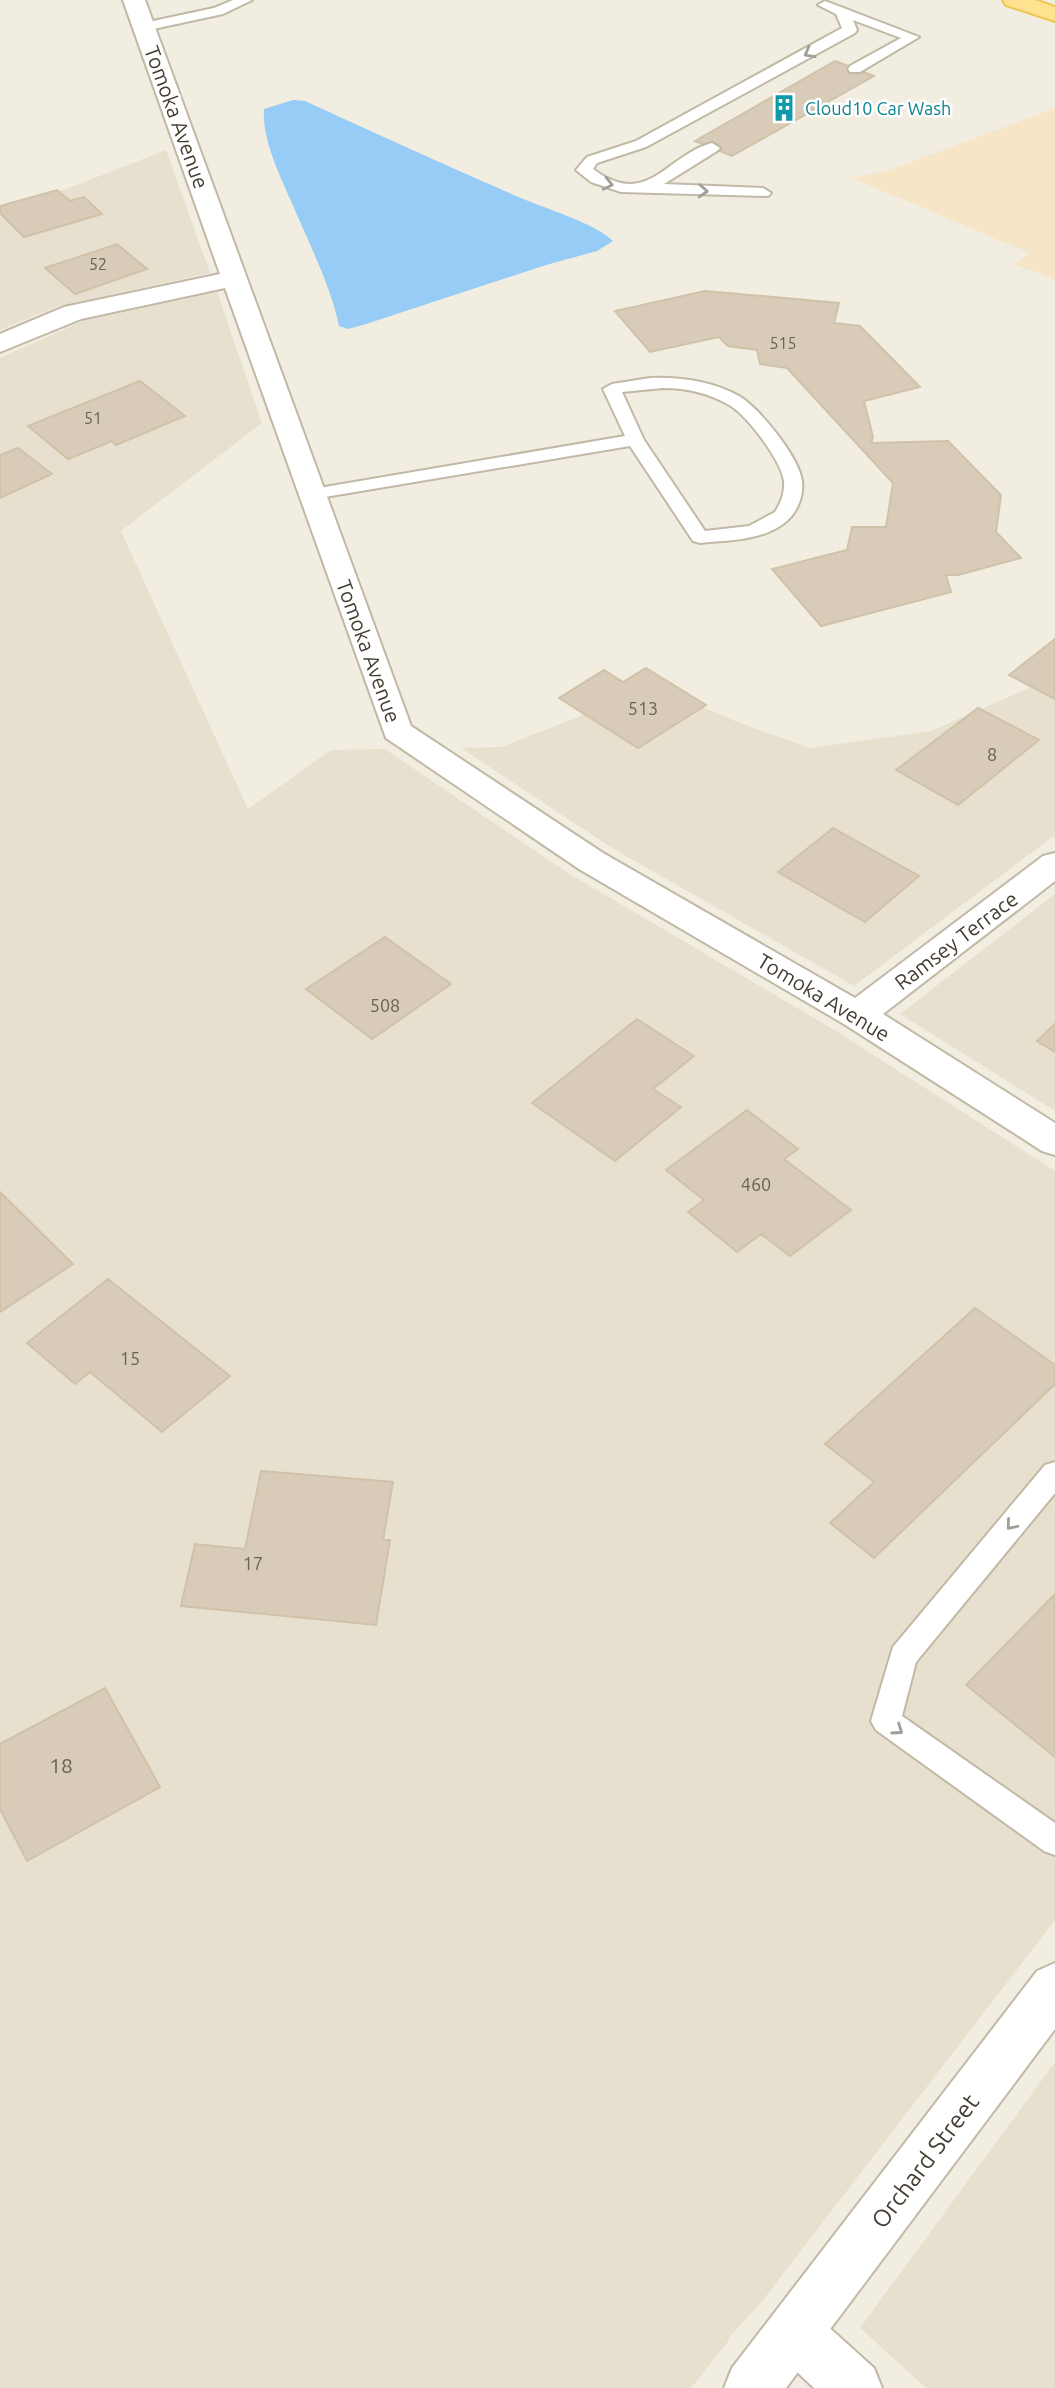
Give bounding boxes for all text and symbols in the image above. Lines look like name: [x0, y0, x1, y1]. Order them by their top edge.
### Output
street label: Tomoka Avenue: [140, 42, 214, 192]
one-way arrow: [804, 45, 816, 58]
building icon: Cloud10 Car Wash: [769, 93, 799, 123]
place label: Cloud10 Car Wash: [805, 98, 951, 118]
one-way arrow: [602, 176, 614, 190]
one-way arrow: [698, 183, 709, 198]
house number: 52: [89, 255, 107, 273]
house number: 515: [769, 334, 797, 352]
house number: 51: [84, 409, 102, 427]
street label: Tomoka Avenue: [332, 576, 406, 726]
house number: 513: [628, 698, 658, 718]
house number: 8: [987, 744, 997, 764]
street label: Ramsey Terrace: [890, 886, 1022, 994]
street label: Tomoka Avenue: [753, 948, 895, 1046]
house number: 508: [370, 995, 400, 1015]
house number: 460: [741, 1174, 771, 1194]
house number: 15: [120, 1348, 140, 1368]
one-way arrow: [1007, 1518, 1020, 1530]
house number: 17: [243, 1553, 263, 1573]
one-way arrow: [890, 1722, 903, 1734]
house number: 18: [49, 1753, 73, 1777]
street label: Orchard Street: [866, 2088, 984, 2233]

